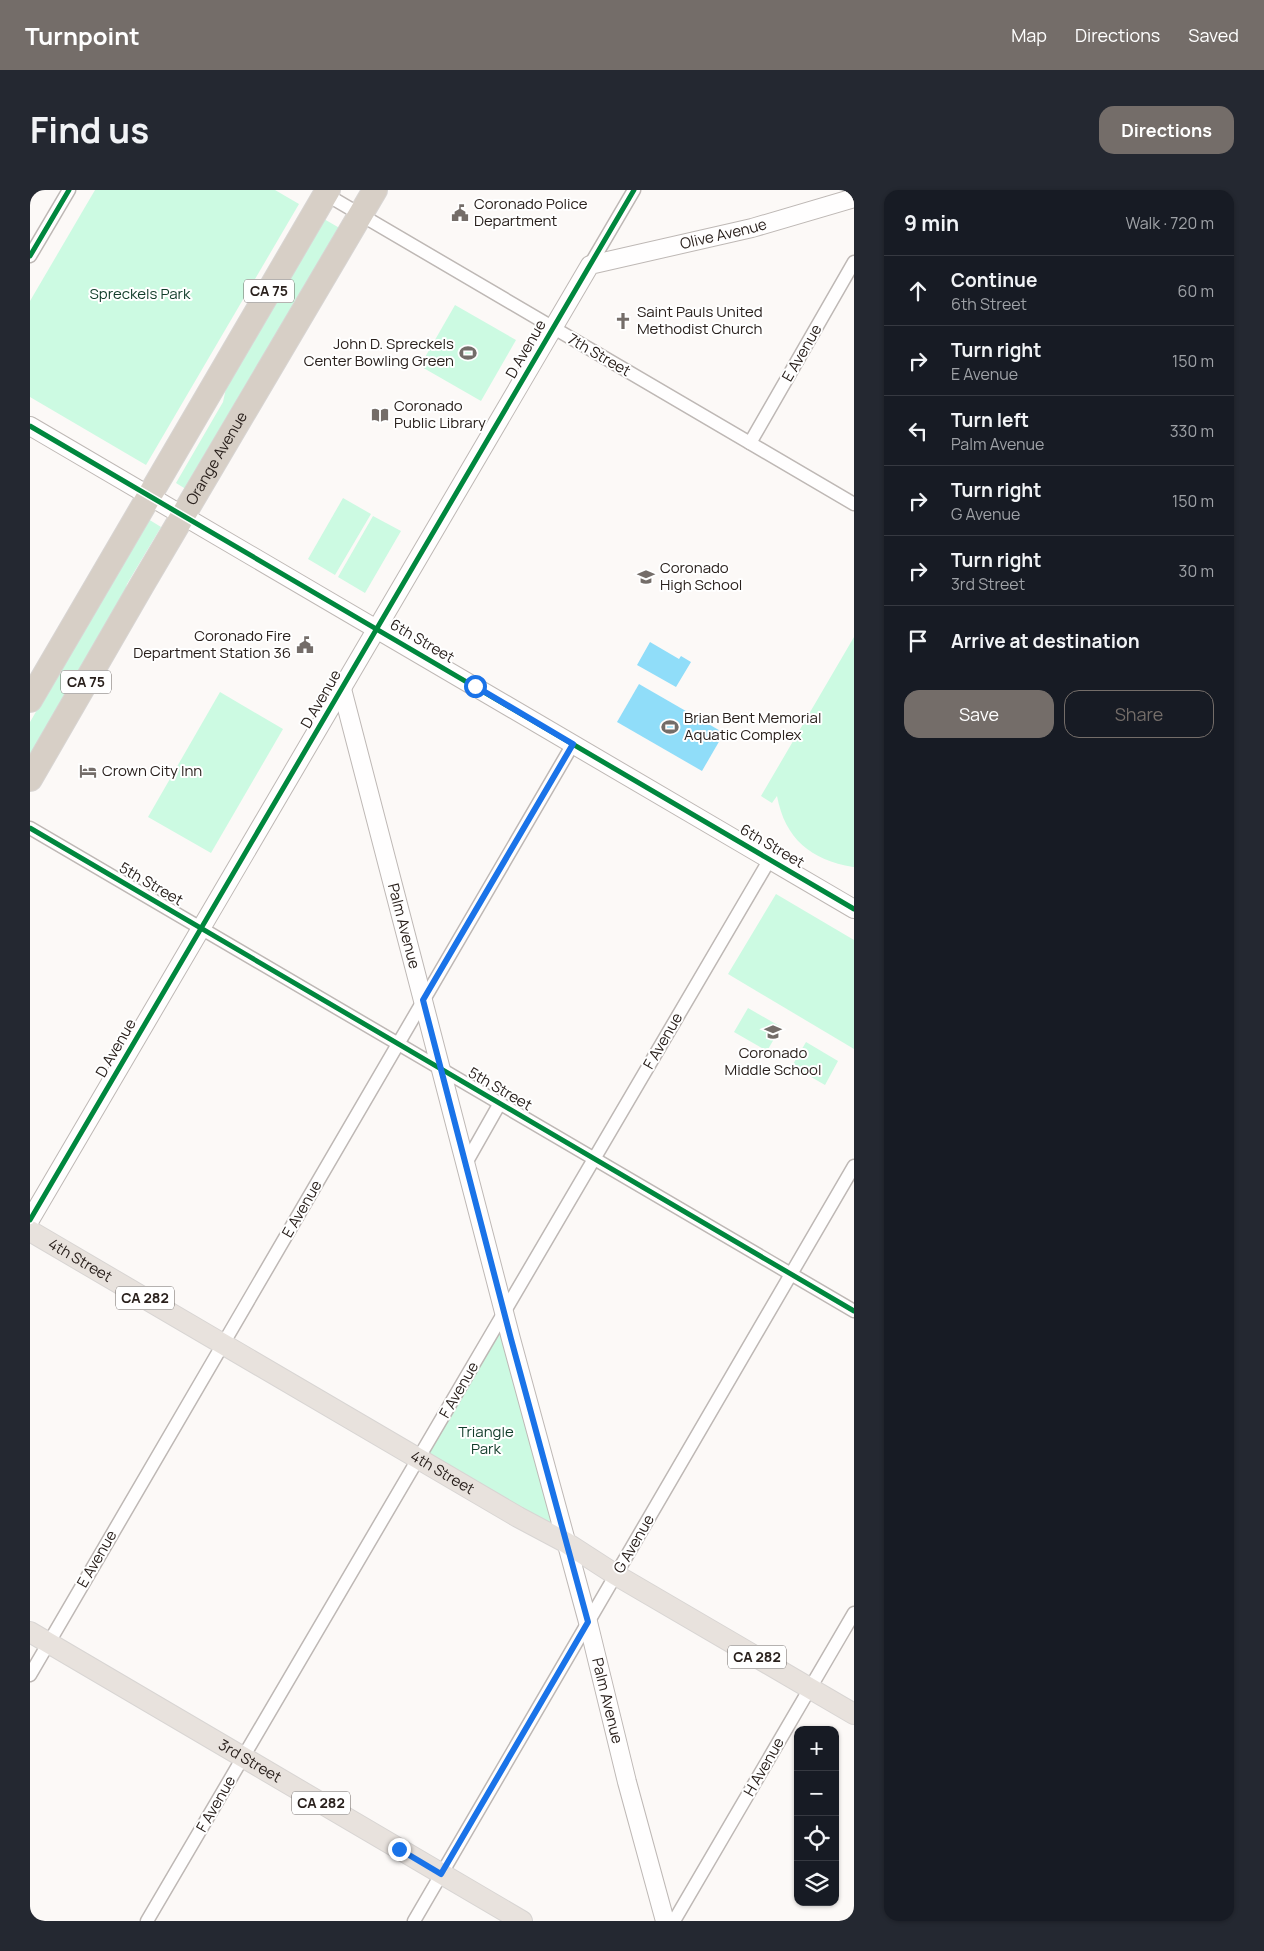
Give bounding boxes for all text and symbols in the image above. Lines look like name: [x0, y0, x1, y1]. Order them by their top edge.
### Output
text: Turnpoint: [25, 19, 140, 52]
text: Map: [1011, 23, 1047, 47]
text: Directions: [1075, 23, 1160, 47]
text: Saved: [1188, 23, 1239, 47]
text: Find us: [30, 106, 149, 154]
button: Directions: [1099, 106, 1234, 154]
place label: Coronado Police Department: [474, 193, 588, 231]
public building icon: Coronado Police Department: [450, 203, 470, 223]
text: 9 min: [904, 209, 959, 237]
text: Walk · 720 m: [1125, 212, 1214, 234]
street label: Olive Avenue: [678, 213, 769, 254]
text: Continue: [951, 267, 1037, 293]
icon: ahead: [904, 277, 932, 305]
road number: CA 75: [244, 280, 294, 302]
text: 60 m: [1178, 280, 1214, 302]
park label: Spreckels Park: [90, 283, 191, 304]
text: 6th Street: [951, 293, 1027, 315]
place label: Saint Pauls United Methodist Church: [637, 301, 763, 339]
church icon: Saint Pauls United Methodist Church: [613, 311, 633, 331]
street label: D Avenue: [500, 315, 551, 382]
street label: E Avenue: [777, 320, 827, 385]
street label: 7th Street: [564, 328, 635, 381]
place label: John D. Spreckels Center Bowling Green: [304, 333, 454, 371]
text: Turn right: [951, 337, 1041, 363]
sports icon: John D. Spreckels Center Bowling Green: [458, 343, 478, 363]
icon: right: [904, 347, 932, 375]
text: 150 m: [1172, 350, 1214, 372]
text: E Avenue: [951, 363, 1018, 385]
place label: Coronado Public Library: [394, 395, 486, 433]
library icon: Coronado Public Library: [370, 405, 390, 425]
street label: Orange Avenue: [180, 407, 252, 509]
text: Turn left: [951, 407, 1029, 433]
icon: left: [904, 417, 932, 445]
text: 330 m: [1170, 420, 1214, 442]
text: Palm Avenue: [951, 433, 1044, 455]
text: Turn right: [951, 477, 1041, 503]
icon: right: [904, 487, 932, 515]
text: 150 m: [1172, 490, 1214, 512]
text: G Avenue: [951, 503, 1020, 525]
text: Turn right: [951, 547, 1041, 573]
place label: Coronado High School: [660, 557, 742, 595]
icon: right: [904, 557, 932, 585]
text: 30 m: [1179, 560, 1214, 582]
school or university icon: Coronado High School: [636, 567, 656, 587]
text: 3rd Street: [951, 573, 1025, 595]
street label: 6th Street: [386, 614, 458, 667]
place label: Coronado Fire Department Station 36: [133, 625, 291, 663]
icon: arrive: [904, 627, 932, 655]
text: Arrive at destination: [951, 628, 1140, 654]
public building icon: Coronado Fire Department Station 36: [295, 635, 315, 655]
street label: D Avenue: [295, 665, 346, 732]
road number: CA 75: [61, 671, 111, 694]
route start: [464, 675, 487, 698]
button: Save: [904, 690, 1054, 738]
button: Share: [1064, 690, 1214, 738]
place label: Brian Bent Memorial Aquatic Complex: [684, 707, 821, 745]
sports icon: Brian Bent Memorial Aquatic Complex: [660, 717, 680, 737]
place label: Crown City Inn: [102, 760, 202, 781]
hotel icon: Crown City Inn: [78, 761, 98, 781]
street label: 6th Street: [736, 819, 808, 872]
street label: 5th Street: [115, 857, 187, 910]
street label: Palm Avenue: [383, 881, 425, 971]
street label: F Avenue: [638, 1008, 687, 1073]
street label: D Avenue: [90, 1014, 141, 1081]
school or university icon: Coronado Middle School: [763, 1022, 783, 1042]
place label: Coronado Middle School: [725, 1042, 821, 1080]
street label: 5th Street: [464, 1062, 536, 1115]
street label: E Avenue: [277, 1176, 327, 1241]
street label: 4th Street: [44, 1233, 116, 1287]
road number: CA 282: [116, 1286, 174, 1310]
street label: F Avenue: [434, 1357, 483, 1422]
park label: Triangle Park: [458, 1421, 514, 1459]
street label: 4th Street: [407, 1445, 479, 1499]
street label: G Avenue: [608, 1510, 659, 1577]
street label: E Avenue: [72, 1526, 122, 1591]
road number: CA 282: [728, 1645, 786, 1668]
street label: Palm Avenue: [587, 1656, 628, 1746]
map controls: [794, 1726, 839, 1906]
button: +: [794, 1726, 839, 1771]
street label: H Avenue: [738, 1733, 789, 1800]
street label: 3rd Street: [215, 1734, 285, 1787]
street label: F Avenue: [191, 1771, 240, 1836]
button: −: [794, 1771, 839, 1816]
road number: CA 282: [292, 1792, 350, 1815]
button: locate: [794, 1816, 839, 1861]
route end: [388, 1838, 411, 1861]
button: layers: [794, 1861, 839, 1906]

